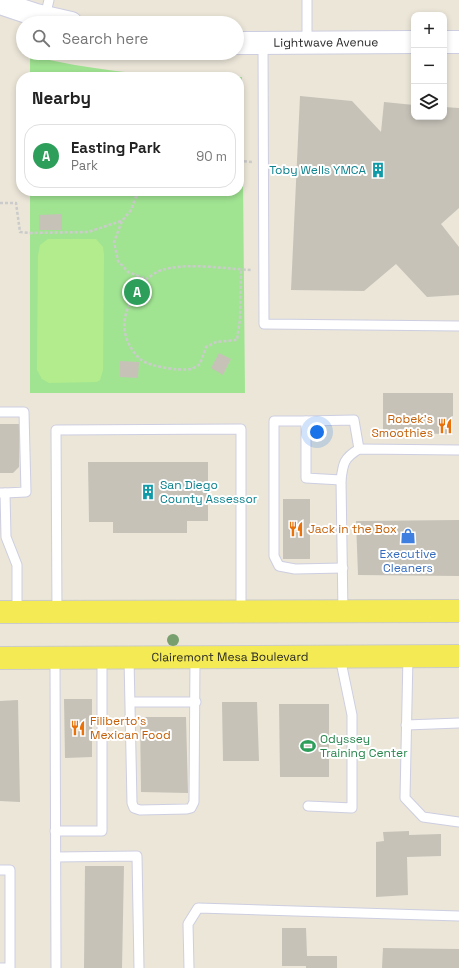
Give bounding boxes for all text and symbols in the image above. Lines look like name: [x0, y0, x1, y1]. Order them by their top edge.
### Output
map controls: [411, 12, 447, 120]
button: +: [411, 12, 447, 48]
search box: [16, 16, 244, 60]
icon: search: [30, 27, 52, 49]
text: Search here: [62, 29, 148, 48]
street label: Lightwave Avenue: [274, 34, 378, 51]
button: −: [411, 48, 447, 84]
button: layers: [411, 84, 447, 120]
text: Nearby: [32, 87, 91, 109]
text: Easting Park: [71, 138, 161, 157]
text: A: [42, 148, 50, 165]
text: 90 m: [196, 148, 227, 165]
text: Park: [71, 157, 98, 174]
building icon: Toby Wells YMCA: [369, 161, 387, 179]
place label: Toby Wells YMCA: [269, 162, 366, 178]
pin: A: [124, 277, 150, 307]
place label: Robek's Smoothies: [371, 411, 433, 441]
restaurant icon: Robek's Smoothies: [436, 417, 454, 435]
your location: [307, 422, 327, 442]
place label: San Diego County Assessor: [160, 477, 258, 507]
building icon: San Diego County Assessor: [139, 483, 157, 501]
restaurant icon: Jack in the Box: [287, 520, 305, 538]
place label: Jack in the Box: [308, 521, 397, 537]
shop icon: Executive Cleaners: [399, 527, 417, 545]
place label: Executive Cleaners: [380, 546, 436, 576]
street label: Clairemont Mesa Boulevard: [151, 649, 309, 665]
place label: Filiberto’s Mexican Food: [90, 713, 171, 743]
restaurant icon: Filiberto’s Mexican Food: [69, 719, 87, 737]
place label: Odyssey Training Center: [320, 731, 408, 761]
sports icon: Odyssey Training Center: [299, 737, 317, 755]

